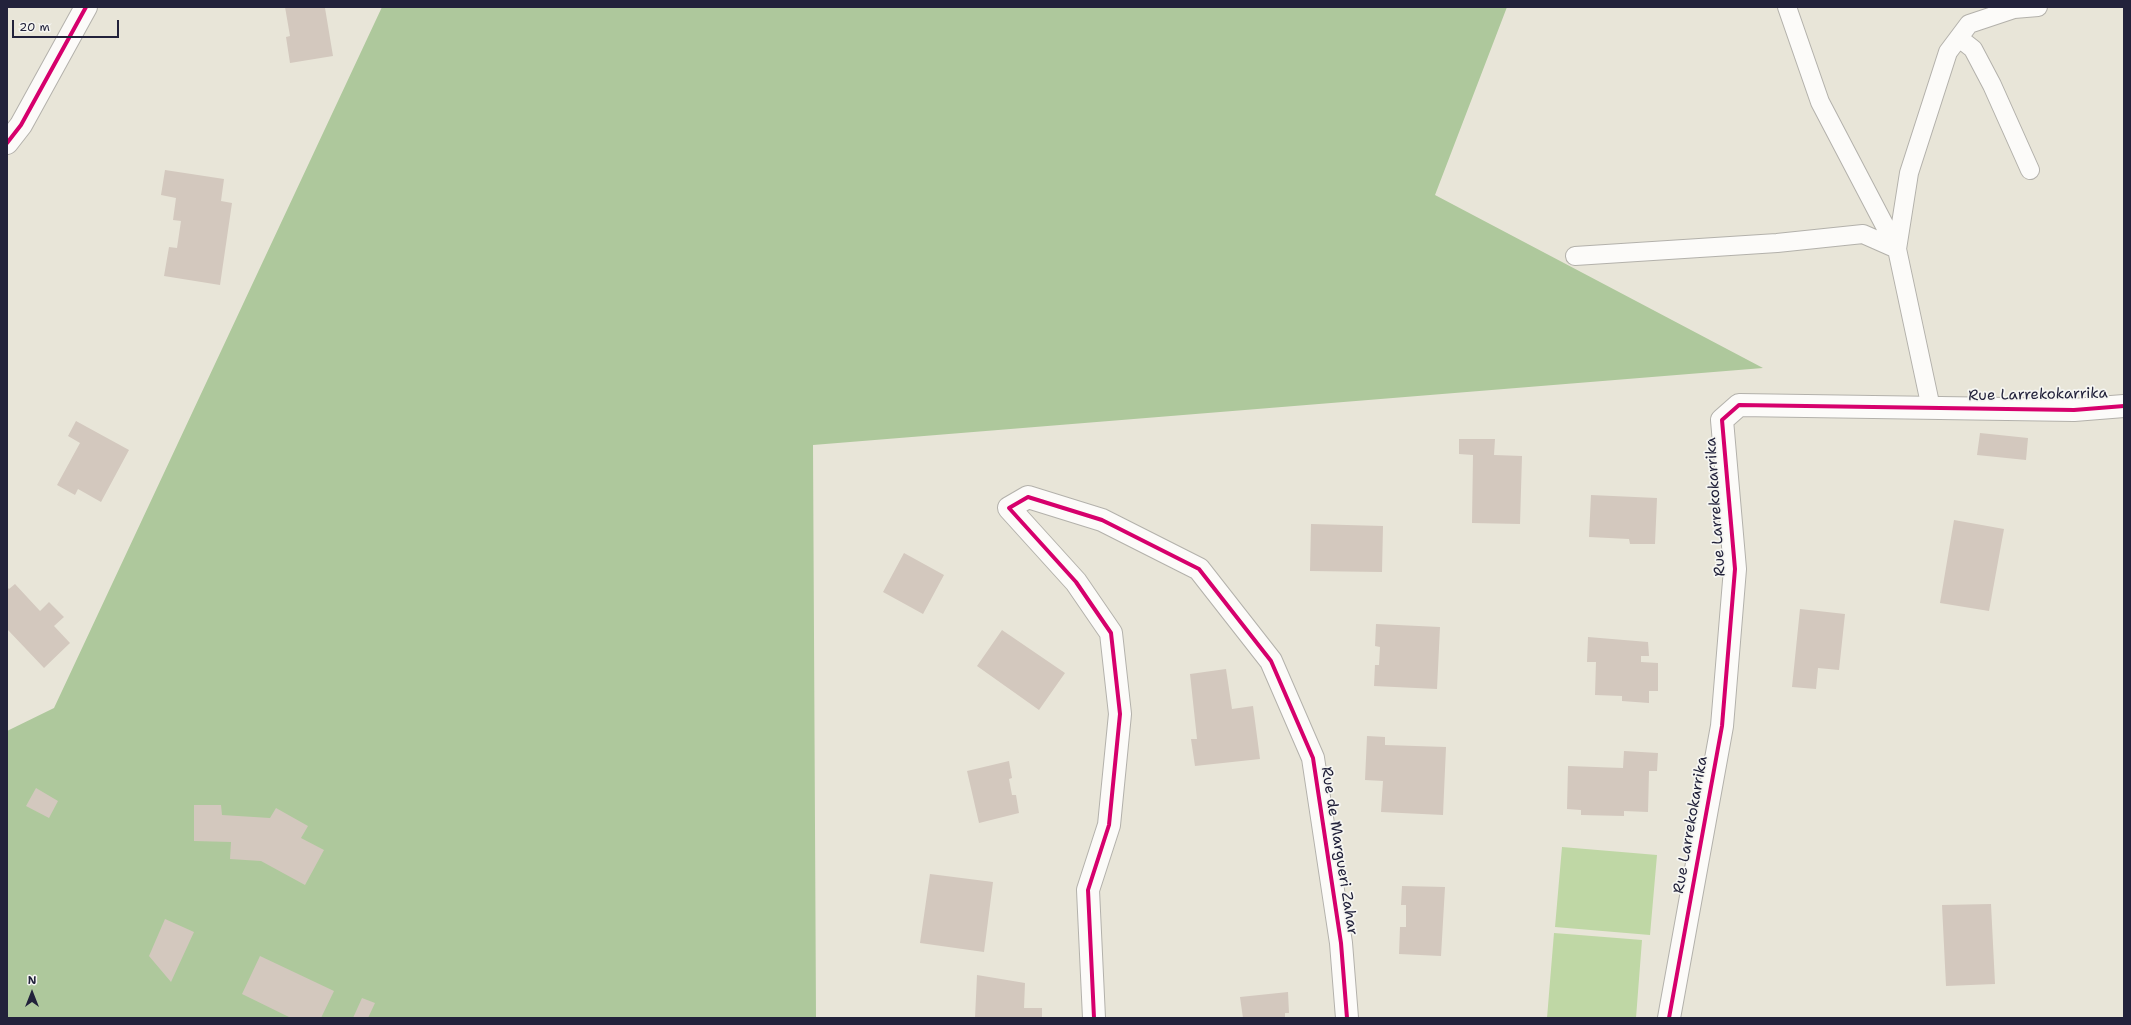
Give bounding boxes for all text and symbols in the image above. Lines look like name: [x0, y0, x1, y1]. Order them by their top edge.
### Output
scale bar: [14, 12, 121, 38]
text: 20 m: [19, 19, 50, 35]
street label: Rue Larrekokarrika: [1968, 385, 2108, 405]
street label: Rue Larrekokarrika: [1702, 437, 1730, 577]
street label: Rue Larrekokarrika: [1670, 755, 1712, 895]
street label: Rue de Margueri Zahar: [1317, 766, 1361, 936]
north arrow: [12, 973, 52, 1013]
text: N: [28, 973, 36, 988]

